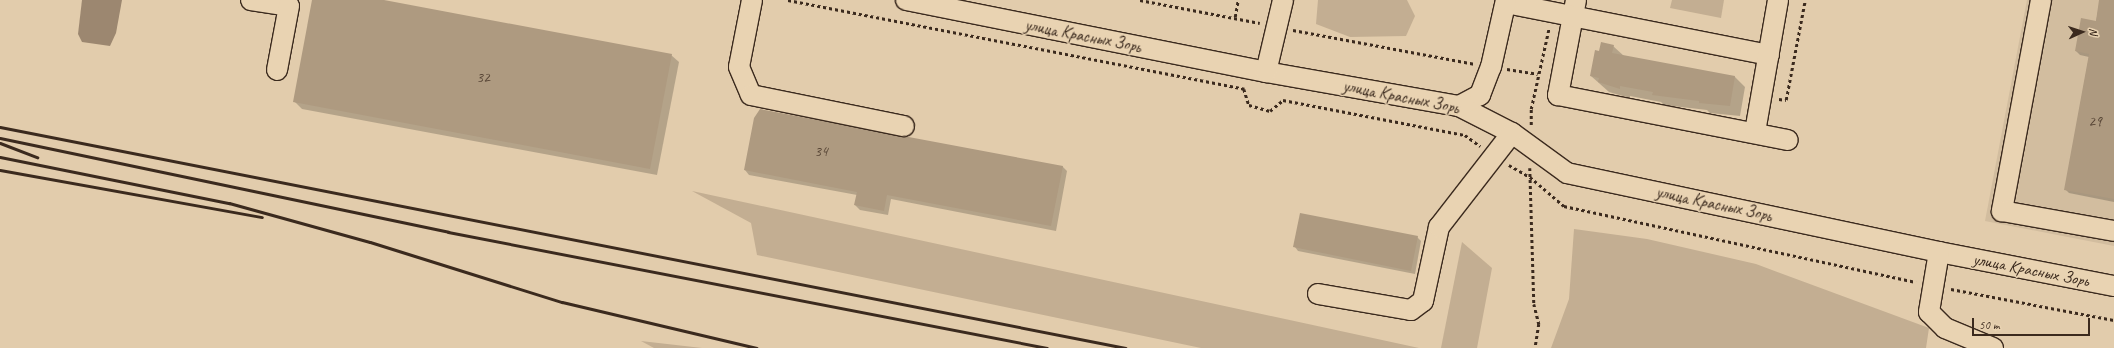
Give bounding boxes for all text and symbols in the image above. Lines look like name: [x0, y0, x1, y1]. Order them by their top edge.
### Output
north arrow: [2062, 12, 2102, 52]
street label: улица Красных Зорь: [1023, 15, 1143, 57]
text: N: [2087, 28, 2101, 35]
house number: 32: [476, 69, 490, 87]
street label: улица Красных Зорь: [1341, 76, 1461, 118]
house number: 29: [2088, 113, 2102, 131]
house number: 34: [814, 143, 828, 161]
street label: улица Красных Зорь: [1654, 182, 1774, 226]
street label: улица Красных Зорь: [1971, 249, 2091, 291]
scale bar: [1974, 310, 2092, 336]
text: 50 m: [1979, 317, 1999, 333]

